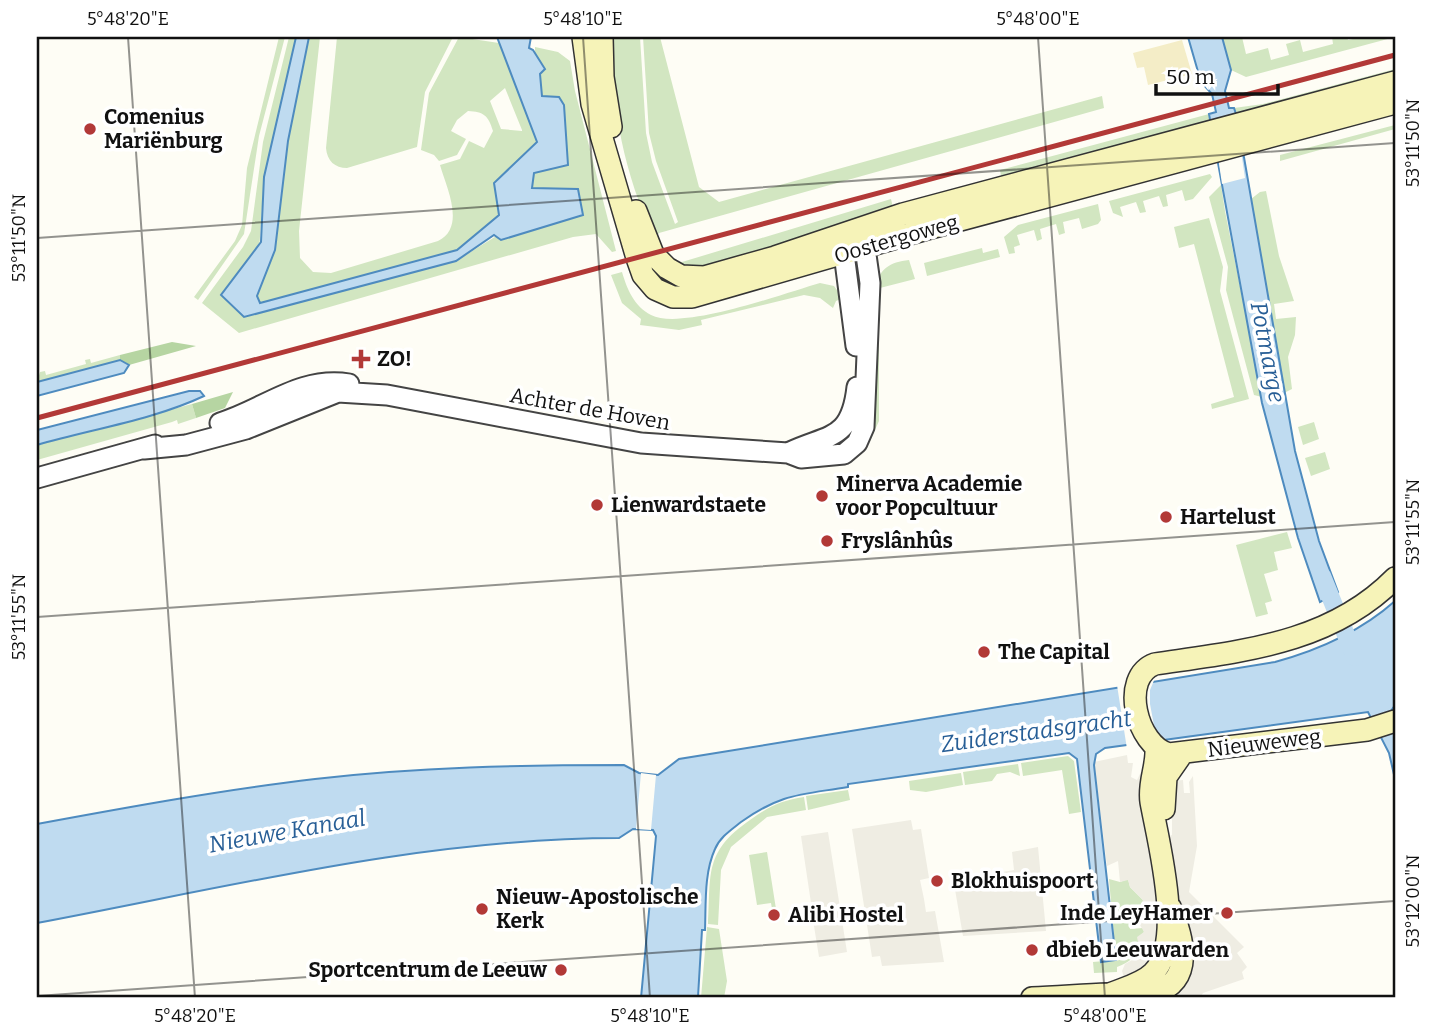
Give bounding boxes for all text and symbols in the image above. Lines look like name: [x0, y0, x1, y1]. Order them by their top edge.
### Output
text: 5°48'20"E: [87, 8, 169, 30]
text: 5°48'10"E: [543, 8, 623, 30]
text: 5°48'00"E: [996, 8, 1080, 30]
scale bar: [1156, 52, 1278, 96]
text: 50 m: [1166, 64, 1215, 90]
text: 53°11'50"N: [1402, 99, 1424, 187]
place label: Comenius Mariënburg: [104, 104, 223, 154]
marker: Comenius Mariënburg: [82, 121, 98, 137]
text: 53°11'50"N: [8, 194, 30, 282]
street label: Oostergoweg: [831, 209, 961, 269]
water label: Potmarge: [1245, 299, 1292, 405]
place label: ZO!: [377, 346, 412, 372]
marker: ZO!: [351, 349, 371, 369]
street label: Achter de Hoven: [508, 382, 672, 436]
place label: Minerva Academie voor Popcultuur: [835, 471, 1022, 521]
text: 53°11'55"N: [1402, 479, 1424, 565]
marker: Minerva Academie voor Popcultuur: [814, 488, 830, 504]
place label: Lienwardstaete: [611, 492, 766, 518]
marker: Lienwardstaete: [589, 497, 605, 513]
place label: Hartelust: [1180, 504, 1277, 530]
marker: Hartelust: [1158, 509, 1174, 525]
place label: Fryslânhûs: [841, 528, 953, 554]
marker: Fryslânhûs: [819, 533, 835, 549]
text: 53°11'55"N: [8, 574, 30, 660]
place label: The Capital: [998, 639, 1110, 665]
marker: The Capital: [976, 644, 992, 660]
water label: Zuiderstadsgracht: [939, 704, 1134, 758]
street label: Nieuweweg: [1206, 723, 1323, 763]
water label: Nieuwe Kanaal: [207, 803, 367, 859]
text: 53°12'00"N: [1402, 854, 1424, 948]
place label: Blokhuispoort: [951, 868, 1095, 894]
marker: Blokhuispoort: [929, 873, 945, 889]
place label: Nieuw-Apostolische Kerk: [496, 884, 698, 934]
place label: Inde LeyHamer: [1060, 900, 1213, 926]
marker: Nieuw-Apostolische Kerk: [474, 901, 490, 917]
place label: Alibi Hostel: [788, 902, 904, 928]
marker: Inde LeyHamer: [1219, 905, 1235, 921]
marker: Alibi Hostel: [766, 907, 782, 923]
place label: dbieb Leeuwarden: [1046, 937, 1230, 963]
marker: dbieb Leeuwarden: [1024, 942, 1040, 958]
place label: Sportcentrum de Leeuw: [308, 957, 547, 983]
marker: Sportcentrum de Leeuw: [553, 962, 569, 978]
text: 5°48'20"E: [154, 1005, 236, 1027]
text: 5°48'10"E: [610, 1005, 690, 1027]
text: 5°48'00"E: [1063, 1005, 1147, 1027]

